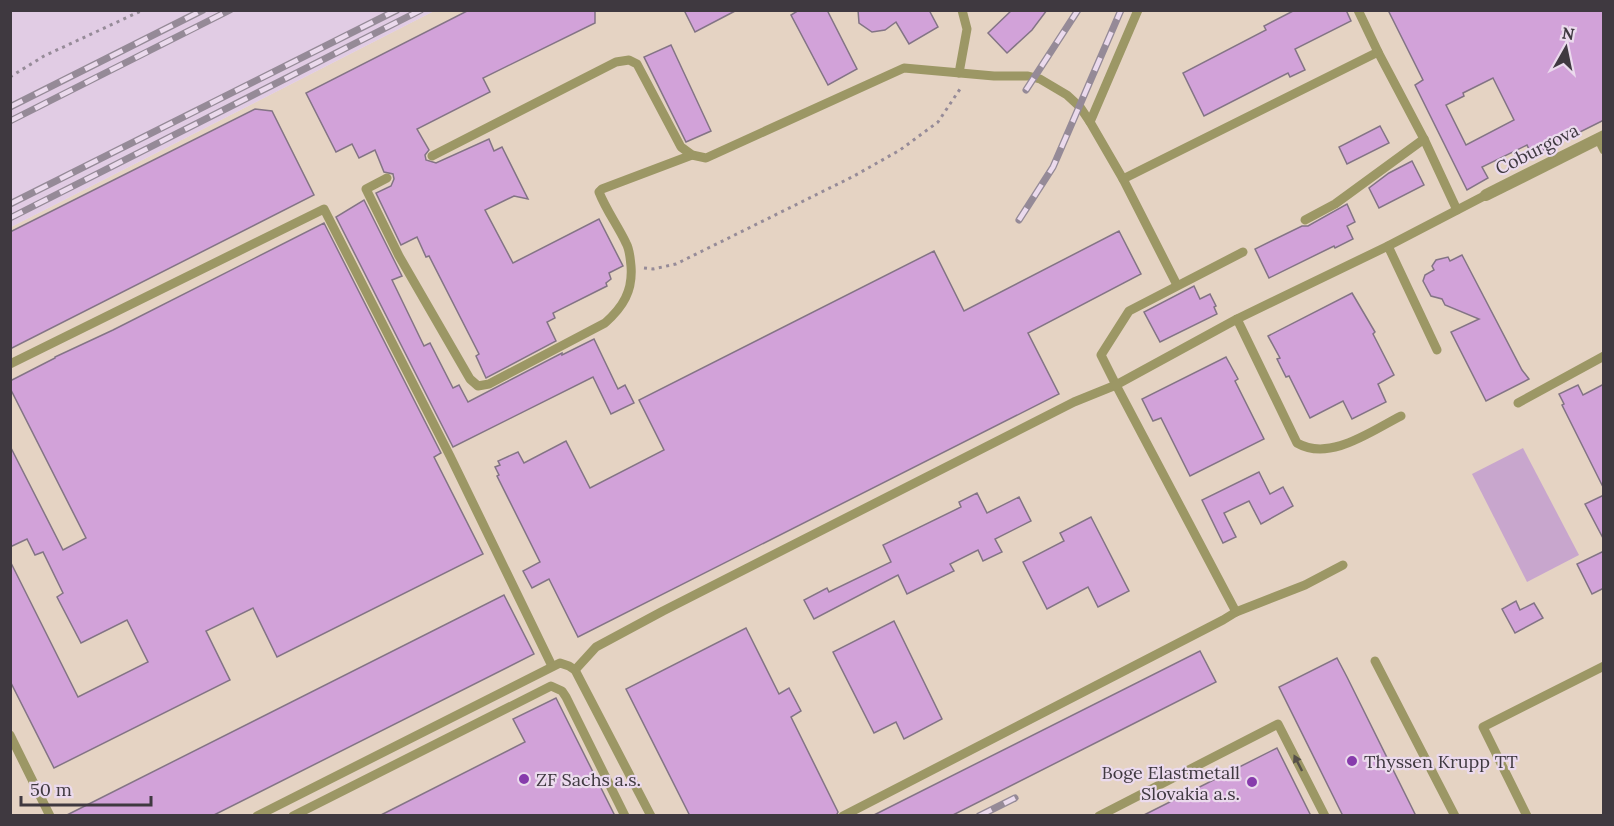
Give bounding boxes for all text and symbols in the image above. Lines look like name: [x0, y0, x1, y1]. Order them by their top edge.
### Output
north arrow: [1536, 18, 1596, 78]
text: N: [1561, 22, 1576, 44]
street label: Coburgova: [1491, 118, 1583, 180]
place label: Thyssen Krupp TT: [1364, 750, 1518, 773]
marker: Thyssen Krupp TT: [1345, 754, 1359, 768]
one-way arrow: [1293, 755, 1303, 772]
place label: Boge Elastmetall Slovakia a.s.: [1101, 761, 1240, 805]
place label: ZF Sachs a.s.: [536, 768, 641, 791]
scale bar: [21, 769, 152, 807]
marker: ZF Sachs a.s.: [517, 772, 531, 786]
marker: Boge Elastmetall Slovakia a.s.: [1245, 775, 1259, 789]
text: 50 m: [30, 778, 72, 801]

